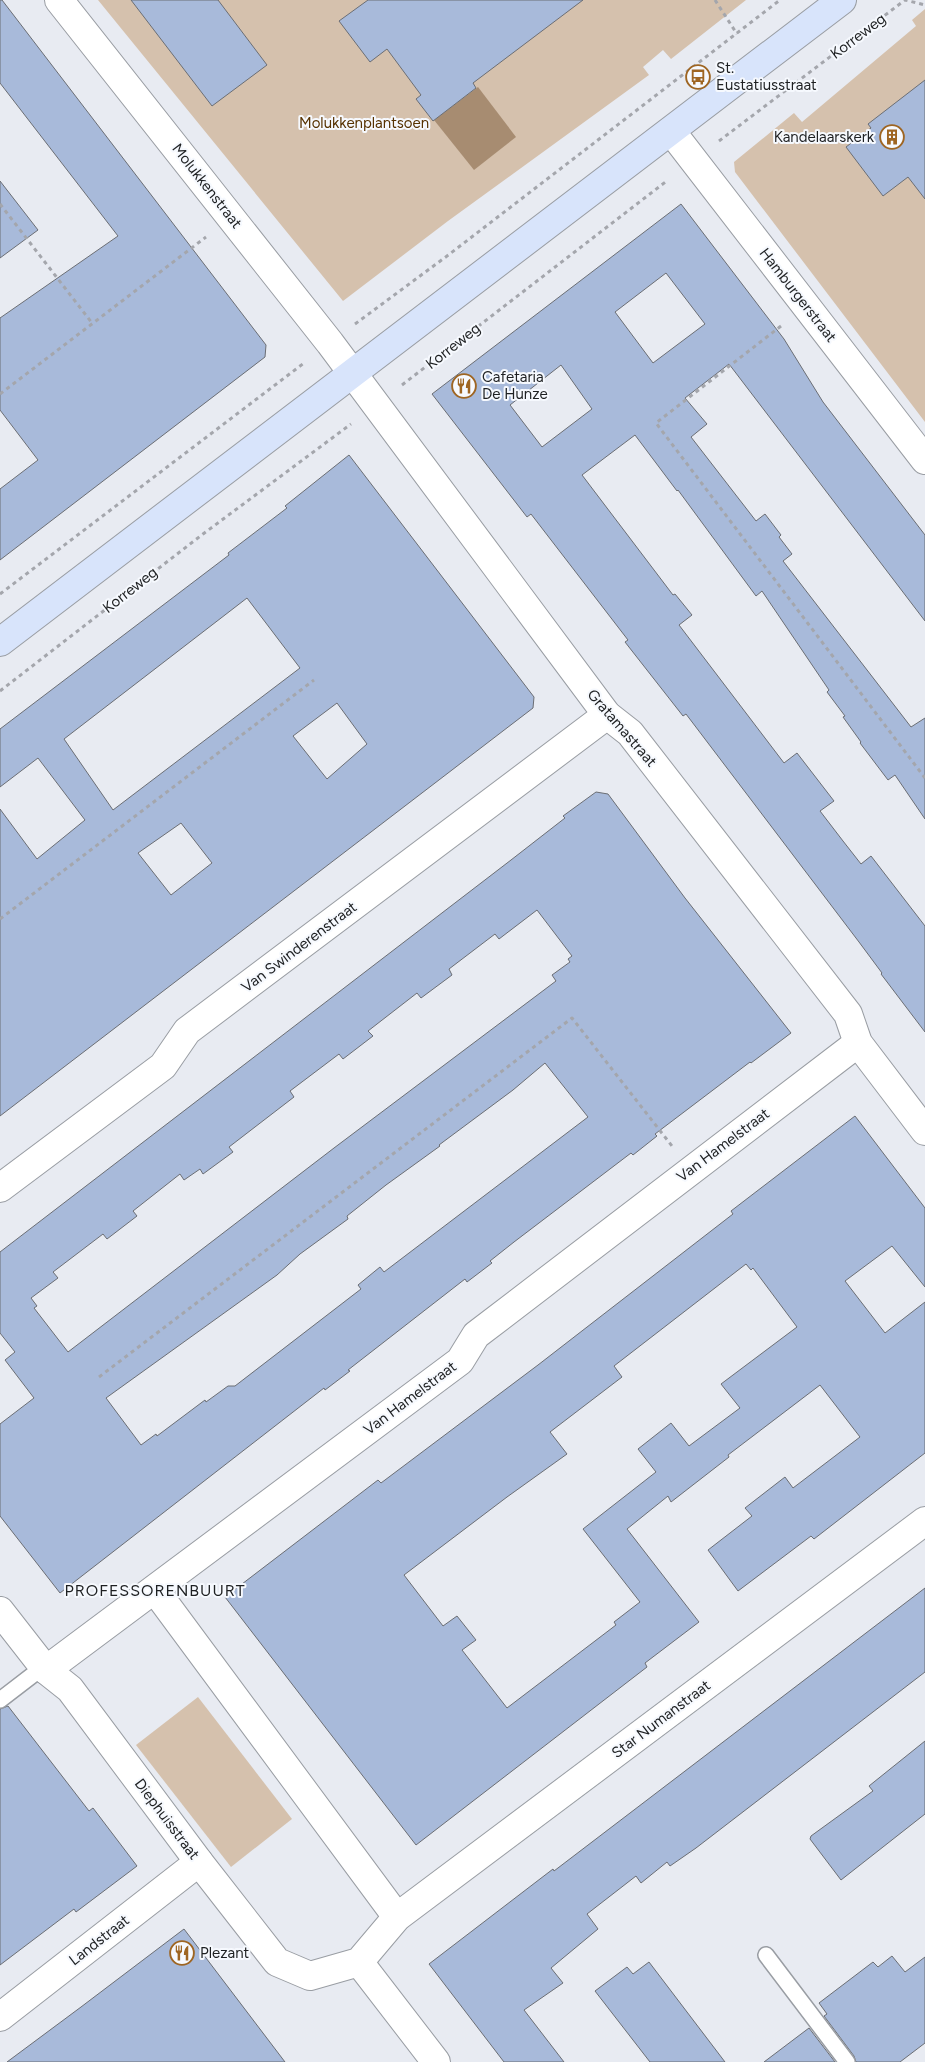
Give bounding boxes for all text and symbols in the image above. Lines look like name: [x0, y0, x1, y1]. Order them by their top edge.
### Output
street label: Korreweg: [827, 9, 889, 63]
place label: St. Eustatiusstraat: [716, 59, 817, 94]
bus stop icon: St. Eustatiusstraat: [685, 64, 711, 90]
park label: Molukkenplantsoen: [299, 114, 429, 132]
building icon: Kandelaarskerk: [879, 124, 905, 150]
place label: Kandelaarskerk: [774, 128, 875, 146]
street label: Molukkenstraat: [168, 140, 246, 232]
street label: Hamburgerstraat: [756, 244, 841, 346]
street label: Korreweg: [422, 319, 484, 373]
place label: Cafetaria De Hunze: [482, 368, 548, 403]
restaurant icon: Cafetaria De Hunze: [451, 373, 477, 399]
street label: Korreweg: [99, 563, 161, 617]
street label: Gratamastraat: [584, 686, 661, 771]
street label: Van Swinderenstraat: [238, 898, 360, 996]
street label: Van Hamelstraat: [673, 1104, 773, 1186]
street label: Van Hamelstraat: [360, 1357, 460, 1439]
district label: PROFESSORENBUURT: [65, 1581, 246, 1600]
street label: Star Numanstraat: [608, 1676, 714, 1762]
street label: Diephuisstraat: [131, 1775, 204, 1863]
street label: Landstraat: [65, 1911, 133, 1969]
restaurant icon: Plezant: [169, 1940, 195, 1966]
place label: Plezant: [200, 1944, 250, 1962]

